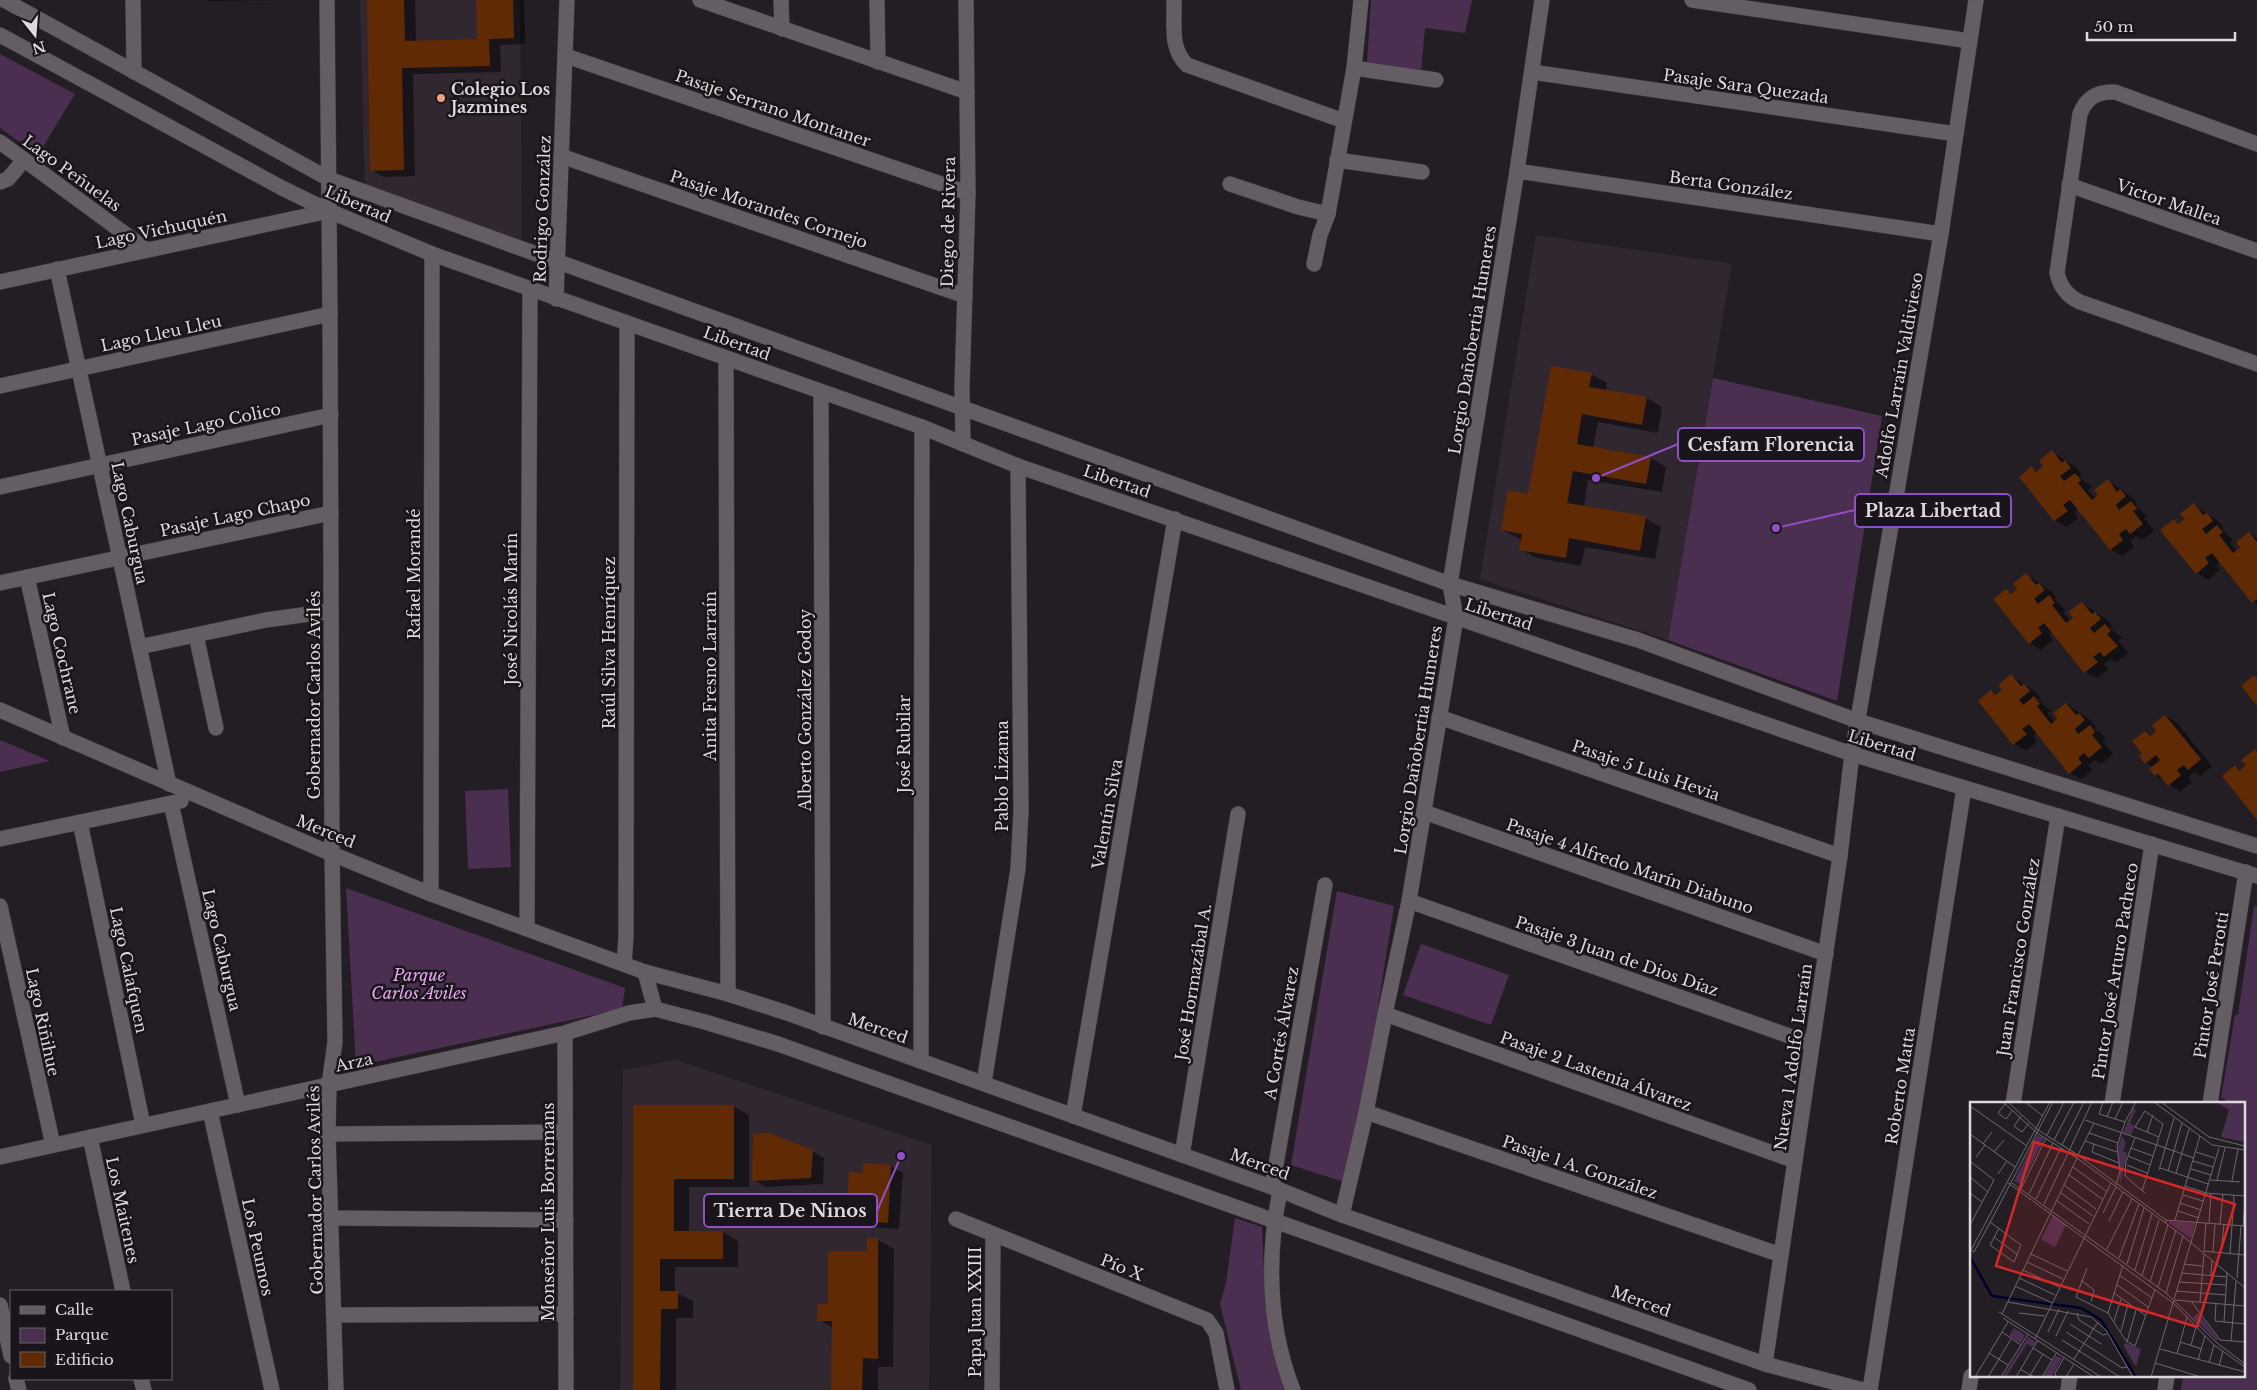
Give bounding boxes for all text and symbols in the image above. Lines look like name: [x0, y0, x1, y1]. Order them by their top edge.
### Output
north arrow: [10, 10, 60, 60]
scale bar: [2087, 10, 2234, 42]
text: 50 m: [2094, 17, 2134, 36]
text: N: [30, 37, 48, 58]
street label: Pasaje Sara Quezada: [1662, 64, 1830, 108]
street label: Pasaje Serrano Montaner: [673, 65, 874, 151]
place label: Colegio Los Jazmines: [448, 79, 550, 117]
marker: Colegio Los Jazmines: [435, 92, 447, 104]
street label: Lago Peñuelas: [19, 131, 125, 215]
street label: Rodrigo González: [529, 135, 555, 283]
street label: Diego de Rivera: [937, 156, 959, 288]
street label: Pasaje Morandes Cornejo: [668, 166, 870, 252]
street label: Berta González: [1668, 166, 1794, 204]
street label: Victor Mallea: [2113, 174, 2224, 229]
street label: Libertad: [322, 181, 394, 227]
street label: Lago Vichuquén: [93, 205, 229, 253]
street label: Lorgio Dañobertia Humeres: [1444, 224, 1500, 456]
street label: Adolfo Larraín Valdivieso: [1871, 271, 1927, 480]
street label: Lago Lleu Lleu: [99, 310, 224, 356]
street label: Libertad: [701, 322, 774, 364]
street label: Pasaje Lago Colico: [129, 398, 283, 450]
callout: Cesfam Florencia: [1678, 428, 1864, 461]
text: Cesfam Florencia: [1688, 434, 1855, 456]
street label: Lago Caburgua: [107, 460, 153, 586]
street label: Libertad: [1081, 460, 1154, 502]
street label: Pasaje Lago Chapo: [158, 489, 312, 541]
callout: Plaza Libertad: [1855, 494, 2011, 527]
text: Plaza Libertad: [1865, 500, 2002, 522]
street label: Rafael Morandé: [404, 509, 424, 639]
street label: José Nicolás Marín: [501, 533, 521, 687]
street label: Raúl Silva Henríquez: [599, 557, 619, 729]
street label: Lago Cochrane: [38, 590, 86, 716]
street label: Gobernador Carlos Avilés: [304, 590, 324, 800]
street label: Anita Fresno Larraín: [700, 591, 720, 762]
street label: Libertad: [1463, 594, 1536, 634]
street label: Alberto González Godoy: [795, 608, 815, 812]
street label: Lorgio Dañobertia Humeres: [1390, 624, 1446, 856]
street label: José Rubilar: [894, 694, 914, 795]
street label: Pablo Lizama: [992, 720, 1012, 832]
street label: Libertad: [1846, 725, 1919, 765]
street label: Pasaje 5 Luis Hevia: [1569, 735, 1723, 805]
street label: Valentín Silva: [1087, 757, 1127, 872]
street label: Merced: [293, 810, 359, 852]
street label: Pasaje 4 Alfredo Marín Diabuno: [1504, 814, 1756, 918]
street label: Juan Francisco González: [1992, 856, 2044, 1060]
street label: Pintor José Arturo Pacheco: [2088, 861, 2142, 1081]
street label: Lago Caburgua: [198, 887, 246, 1013]
street label: José Hormazábal A.: [1170, 902, 1215, 1064]
street label: Lago Calafquen: [106, 905, 152, 1035]
street label: Pintor José Perotti: [2190, 910, 2233, 1060]
street label: Pasaje 3 Juan de Dios Díaz: [1513, 912, 1721, 1000]
street label: Nueva 1 Adolfo Larraín: [1770, 962, 1816, 1152]
park label: Parque Carlos Aviles: [371, 965, 467, 1003]
street label: A Cortés Álvarez: [1259, 965, 1303, 1102]
street label: Lago Riñihue: [22, 966, 64, 1078]
street label: Merced: [845, 1008, 911, 1048]
street label: Roberto Matta: [1881, 1026, 1919, 1146]
street label: Pasaje 2 Lastenia Álvarez: [1497, 1027, 1695, 1115]
street label: Arza: [332, 1048, 375, 1076]
street label: Gobernador Carlos Avilés: [303, 1085, 327, 1295]
street label: Monseñor Luis Borremans: [538, 1102, 558, 1322]
inset map: [1970, 1102, 2244, 1378]
street label: Pasaje 1 A. González: [1500, 1131, 1660, 1203]
street label: Merced: [1227, 1144, 1293, 1184]
street label: Los Maitenes: [102, 1155, 144, 1265]
callout: Tierra De Ninos: [704, 1194, 877, 1227]
street label: Los Peumos: [238, 1196, 278, 1298]
text: Tierra De Ninos: [713, 1200, 867, 1222]
street label: Papa Juan XXIII: [965, 1247, 985, 1377]
street label: Pío X: [1098, 1249, 1147, 1285]
street label: Merced: [1608, 1281, 1674, 1321]
legend: [10, 1290, 172, 1380]
text: Calle: [55, 1300, 94, 1319]
text: Parque: [55, 1325, 109, 1344]
text: Edificio: [55, 1350, 114, 1369]

